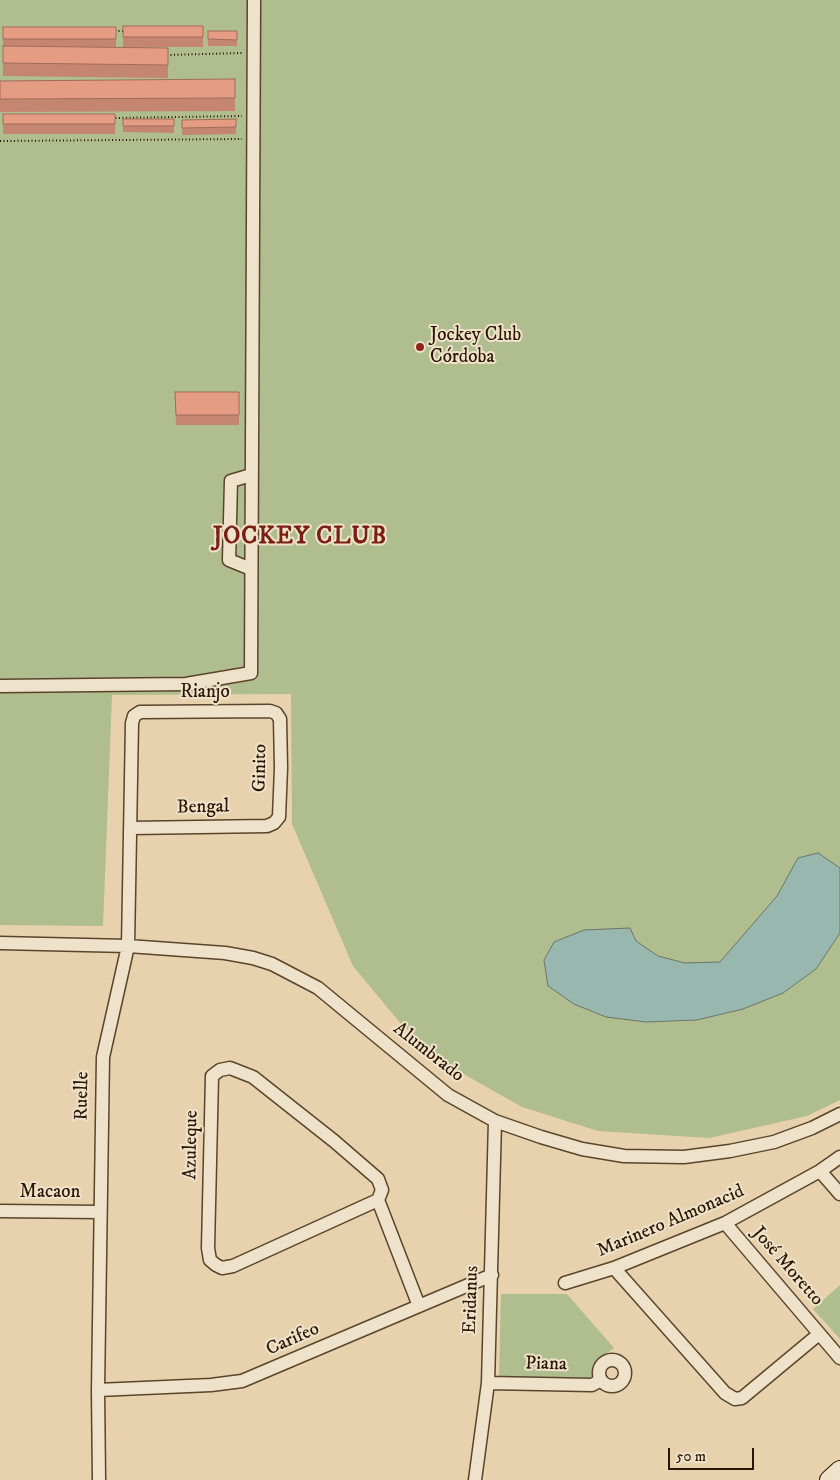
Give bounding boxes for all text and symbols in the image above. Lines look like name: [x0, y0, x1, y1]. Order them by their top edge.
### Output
place label: Jockey Club Córdoba: [430, 325, 521, 369]
marker: Jockey Club Córdoba: [414, 341, 426, 353]
district label: JOCKEY CLUB: [212, 524, 388, 552]
street label: Rianjo: [180, 682, 230, 704]
street label: Ginito: [249, 744, 273, 792]
street label: Bengal: [176, 796, 230, 820]
street label: Alumbrado: [388, 1018, 468, 1088]
street label: Ruelle: [71, 1071, 95, 1121]
street label: Azuleque: [180, 1110, 204, 1180]
street label: Marinero Almonacid: [594, 1181, 748, 1263]
street label: Macaon: [20, 1182, 80, 1204]
street label: José Moretto: [746, 1223, 828, 1311]
street label: Eridanus: [459, 1265, 485, 1335]
street label: Carifeo: [263, 1318, 323, 1362]
street label: Piana: [525, 1353, 567, 1377]
scale bar: [670, 1438, 756, 1470]
text: 50 m: [676, 1447, 706, 1466]

